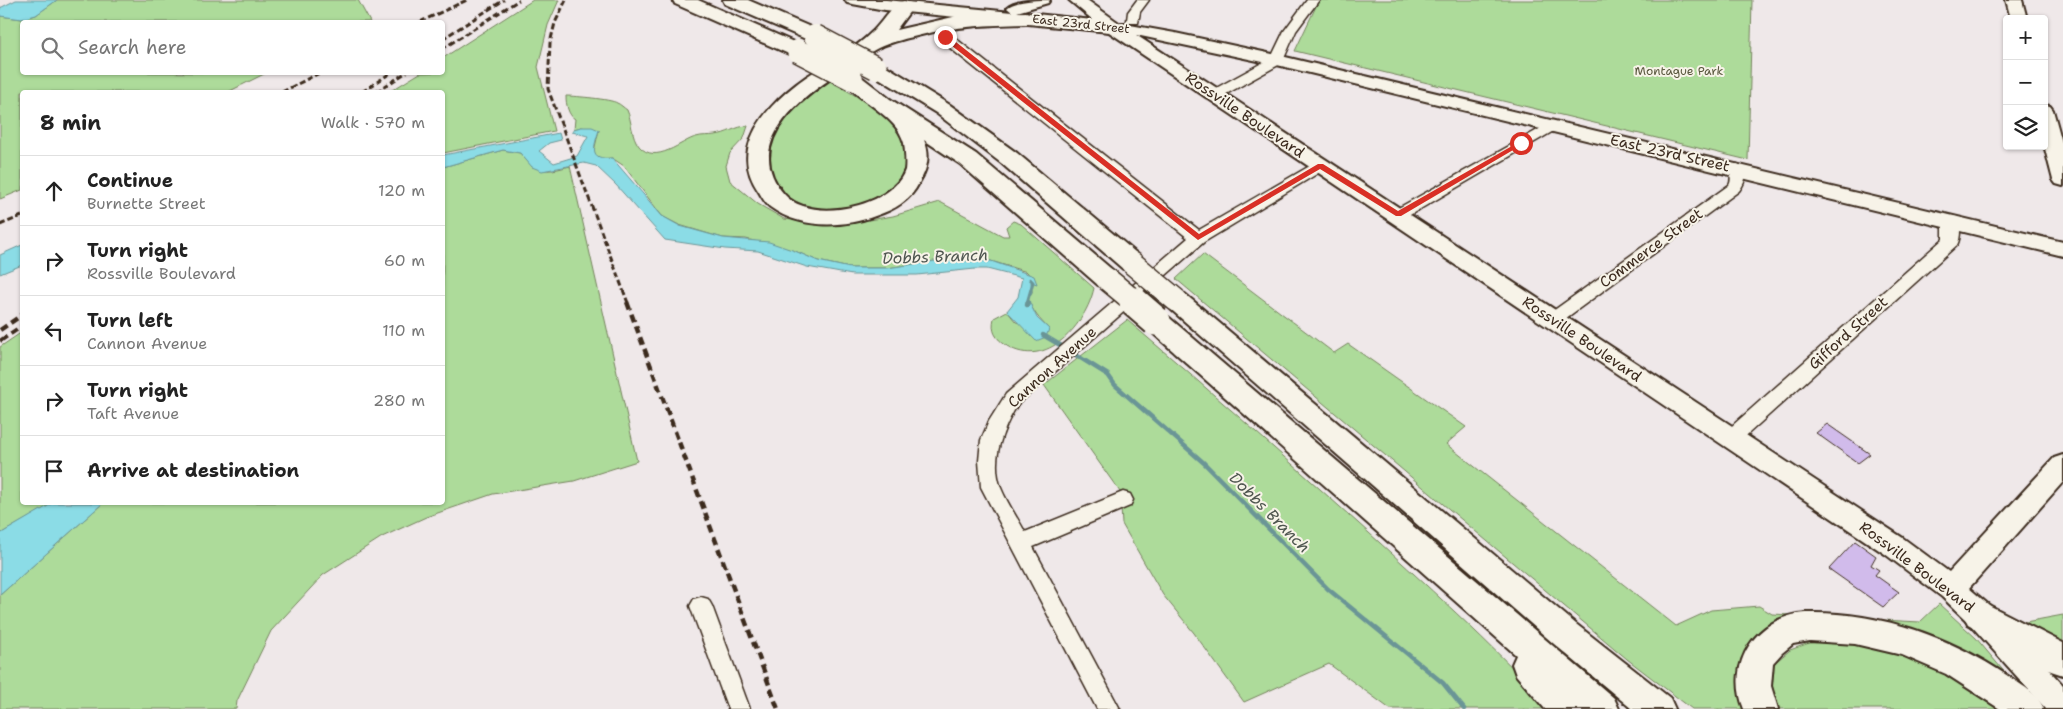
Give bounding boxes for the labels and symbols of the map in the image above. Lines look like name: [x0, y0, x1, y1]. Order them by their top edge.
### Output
street label: East 23rd Street: [1032, 11, 1130, 37]
route end: [934, 26, 957, 49]
park label: Montague Park: [1635, 63, 1724, 79]
street label: Rossville Boulevard: [1182, 68, 1309, 163]
street label: East 23rd Street: [1608, 130, 1732, 176]
route start: [1510, 132, 1533, 155]
street label: Commerce Street: [1595, 204, 1707, 292]
water label: Dobbs Branch: [882, 244, 988, 269]
street label: Rossville Boulevard: [1519, 292, 1646, 387]
street label: Gifford Street: [1804, 292, 1892, 374]
street label: Cannon Avenue: [1003, 322, 1101, 412]
water label: Dobbs Branch: [1225, 467, 1315, 557]
street label: Rossville Boulevard: [1855, 517, 1979, 617]

